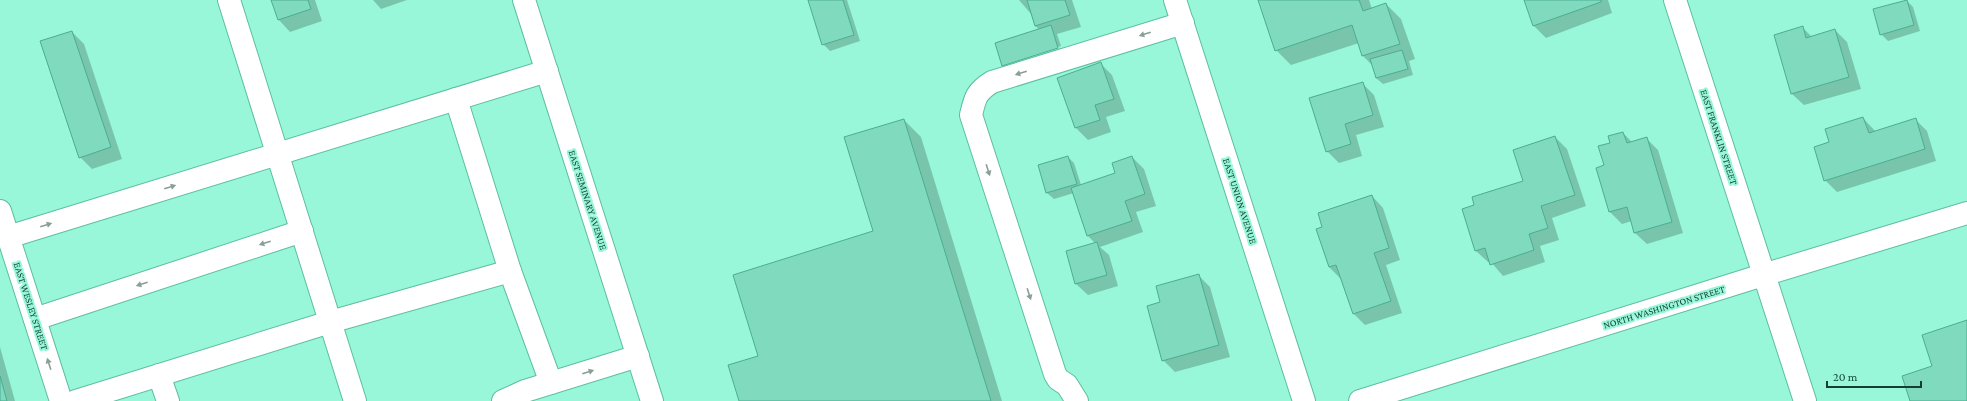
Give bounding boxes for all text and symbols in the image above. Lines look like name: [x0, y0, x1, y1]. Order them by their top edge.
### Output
one-way arrow: [1139, 31, 1151, 37]
one-way arrow: [1015, 70, 1027, 76]
street label: EAST FRANKLIN STREET: [1698, 88, 1740, 187]
street label: EAST SEMINARY AVENUE: [567, 149, 610, 252]
street label: EAST UNION AVENUE: [1221, 157, 1259, 246]
one-way arrow: [986, 164, 992, 176]
one-way arrow: [164, 184, 176, 190]
one-way arrow: [40, 222, 52, 228]
one-way arrow: [259, 241, 271, 247]
street label: EAST WESLEY STREET: [12, 261, 51, 352]
one-way arrow: [135, 281, 147, 287]
street label: NORTH WASHINGTON STREET: [1602, 283, 1727, 331]
one-way arrow: [1026, 288, 1032, 300]
one-way arrow: [46, 358, 52, 370]
scale bar: [1827, 363, 1921, 389]
one-way arrow: [582, 368, 594, 374]
text: 20 m: [1833, 370, 1858, 384]

